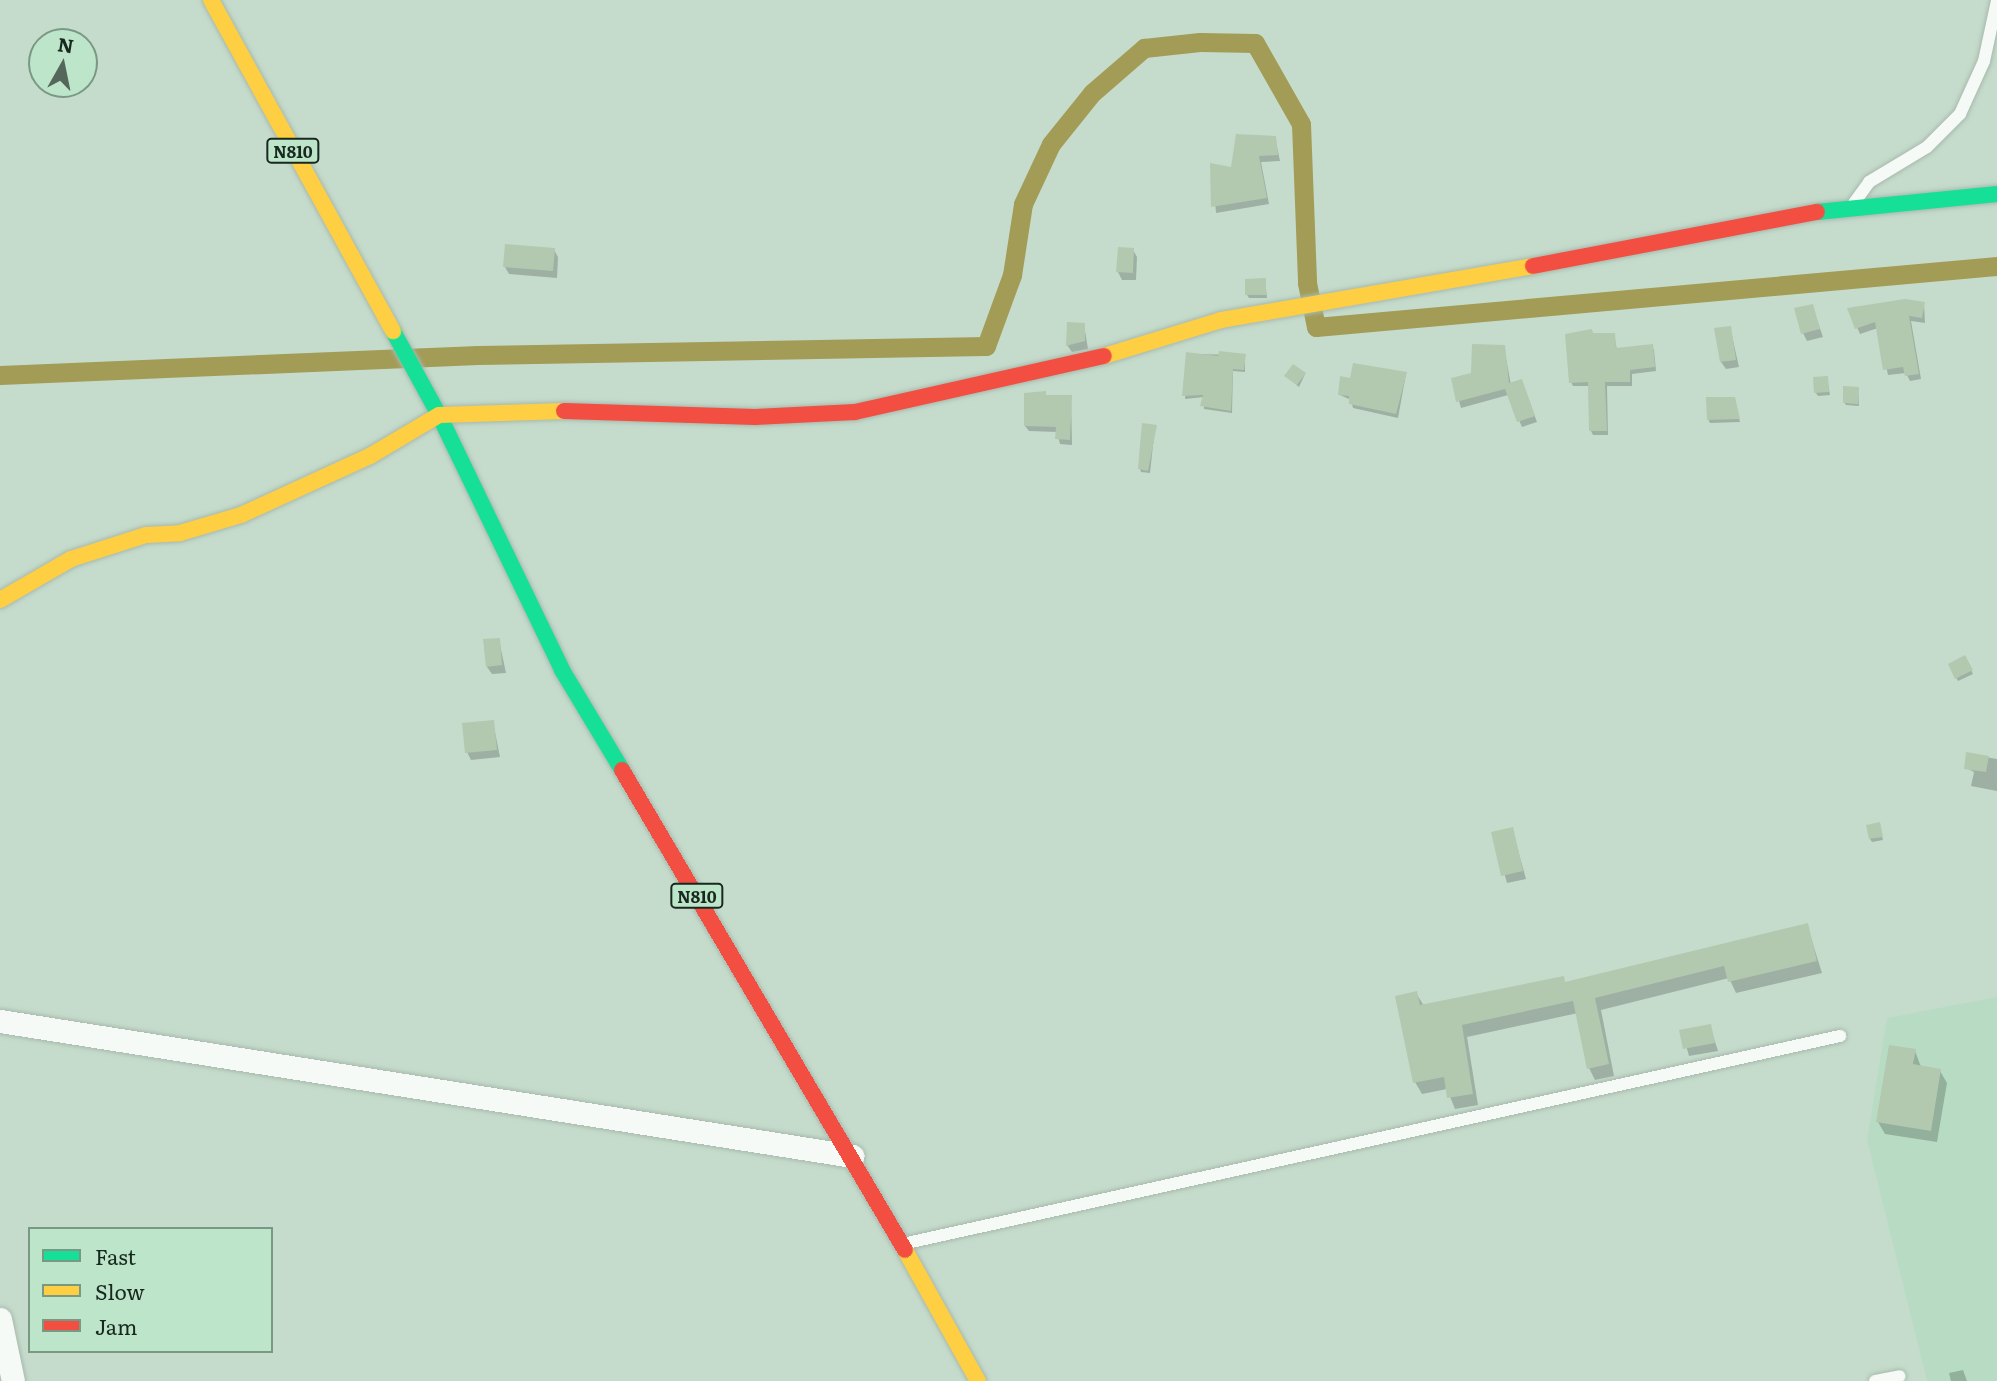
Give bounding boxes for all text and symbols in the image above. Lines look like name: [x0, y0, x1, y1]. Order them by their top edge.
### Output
north arrow: [28, 28, 98, 98]
text: N: [56, 29, 76, 59]
road number: N810: [265, 139, 321, 164]
road number: N810: [669, 884, 725, 908]
legend: [28, 1227, 273, 1353]
text: Fast: [95, 1240, 136, 1271]
text: Slow: [95, 1275, 145, 1306]
text: Jam: [95, 1310, 137, 1341]

